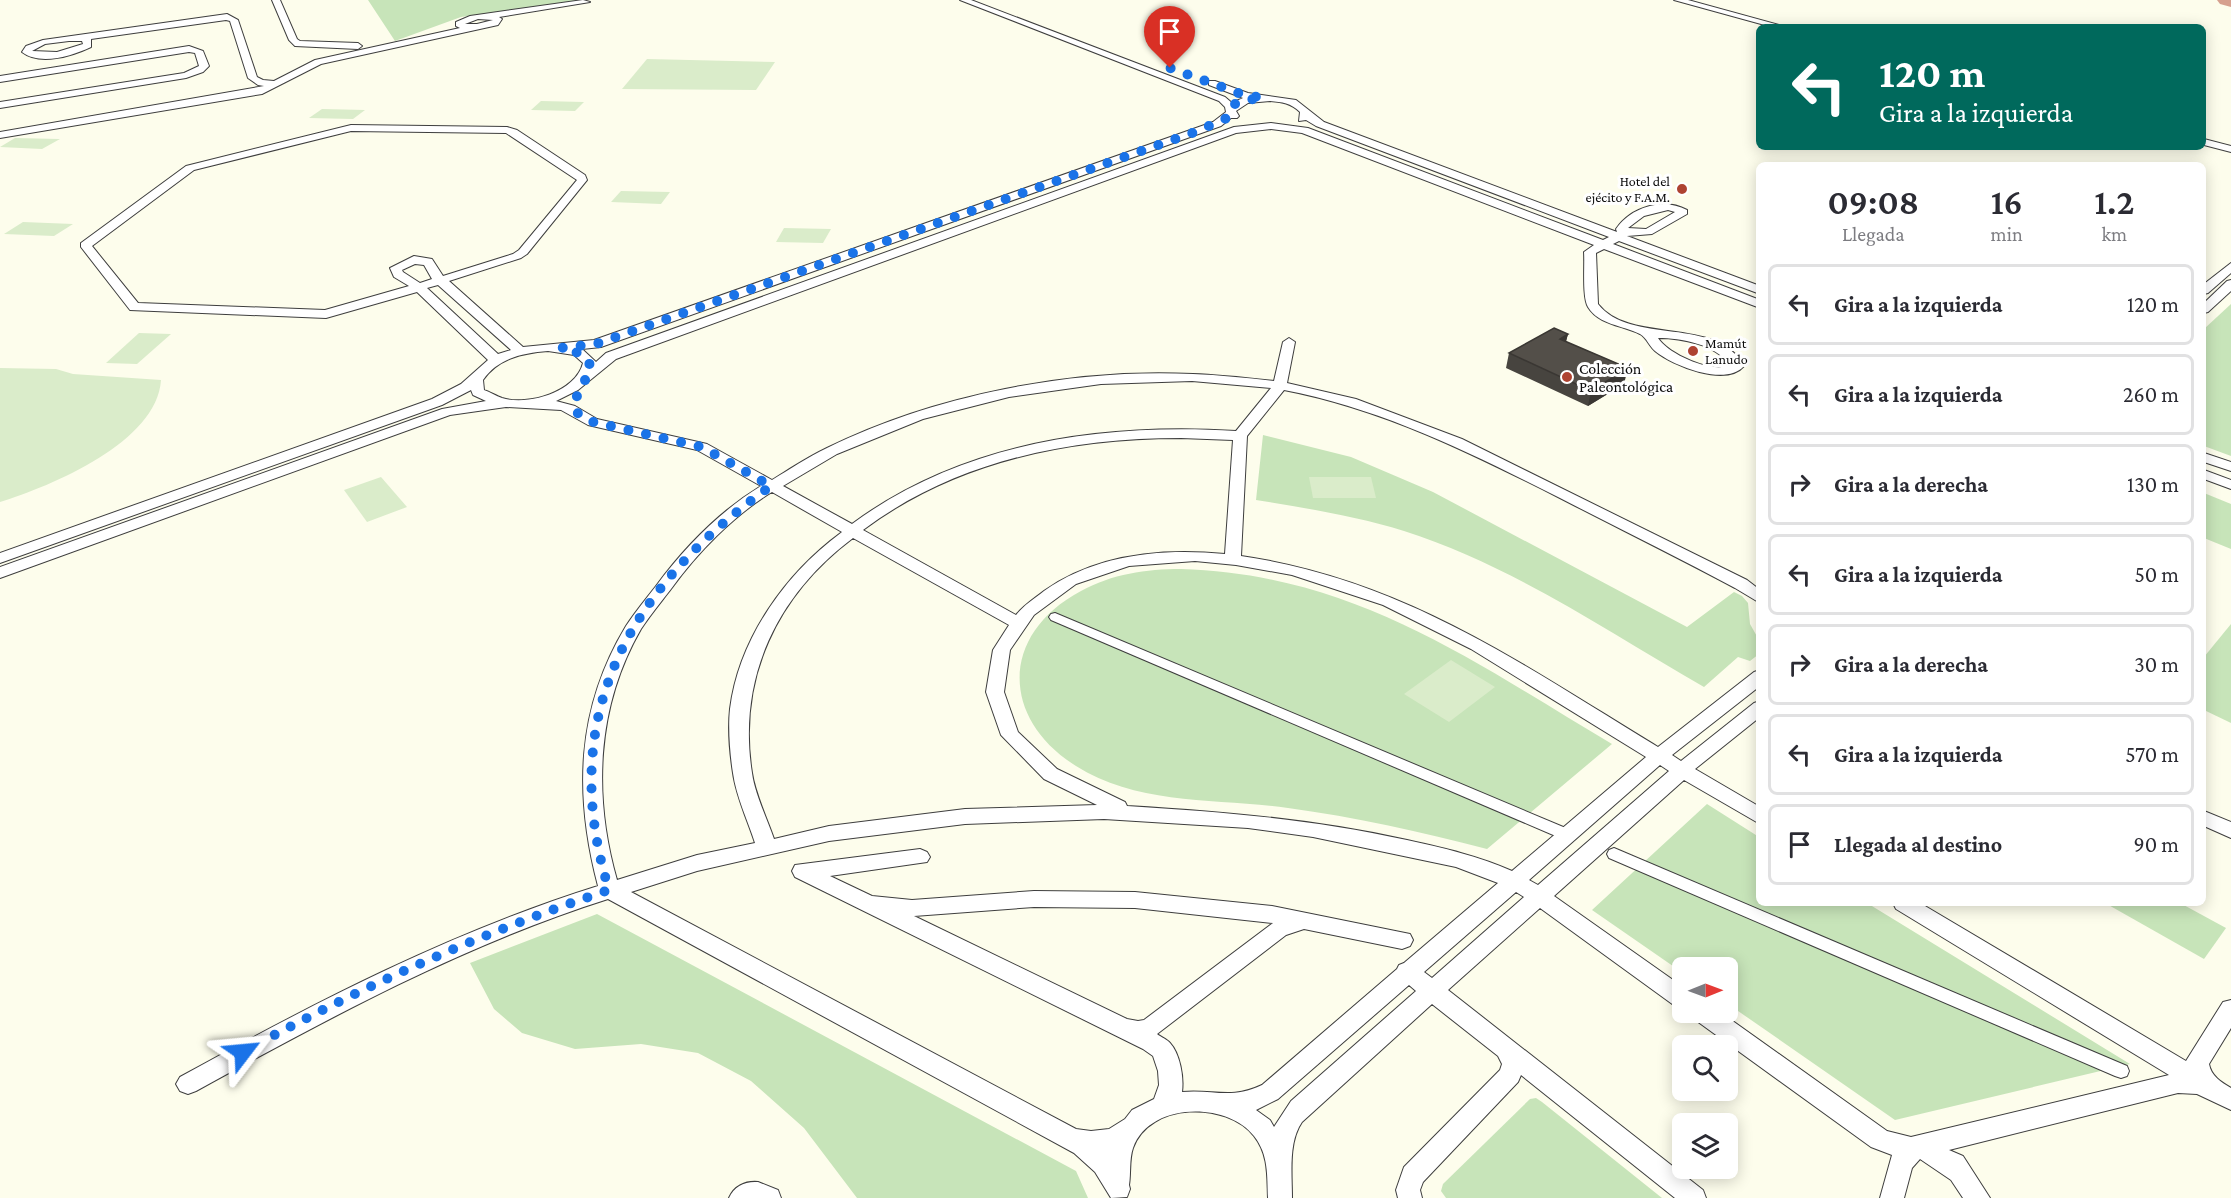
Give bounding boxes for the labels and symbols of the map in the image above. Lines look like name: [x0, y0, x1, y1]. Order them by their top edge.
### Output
pin: [1144, 6, 1195, 68]
place label: Hotel del ejécito y F.A.M.: [1586, 173, 1670, 206]
marker: Hotel del ejécito y F.A.M.: [1675, 182, 1689, 196]
place label: Mamút Lanudo: [1705, 335, 1748, 367]
marker: Mamút Lanudo: [1686, 344, 1700, 358]
place label: Colección Paleontológica: [1579, 360, 1674, 396]
marker: Colección Paleontológica: [1560, 370, 1574, 384]
north arrow: [1672, 957, 1738, 1023]
position arrow: [211, 1020, 275, 1084]

